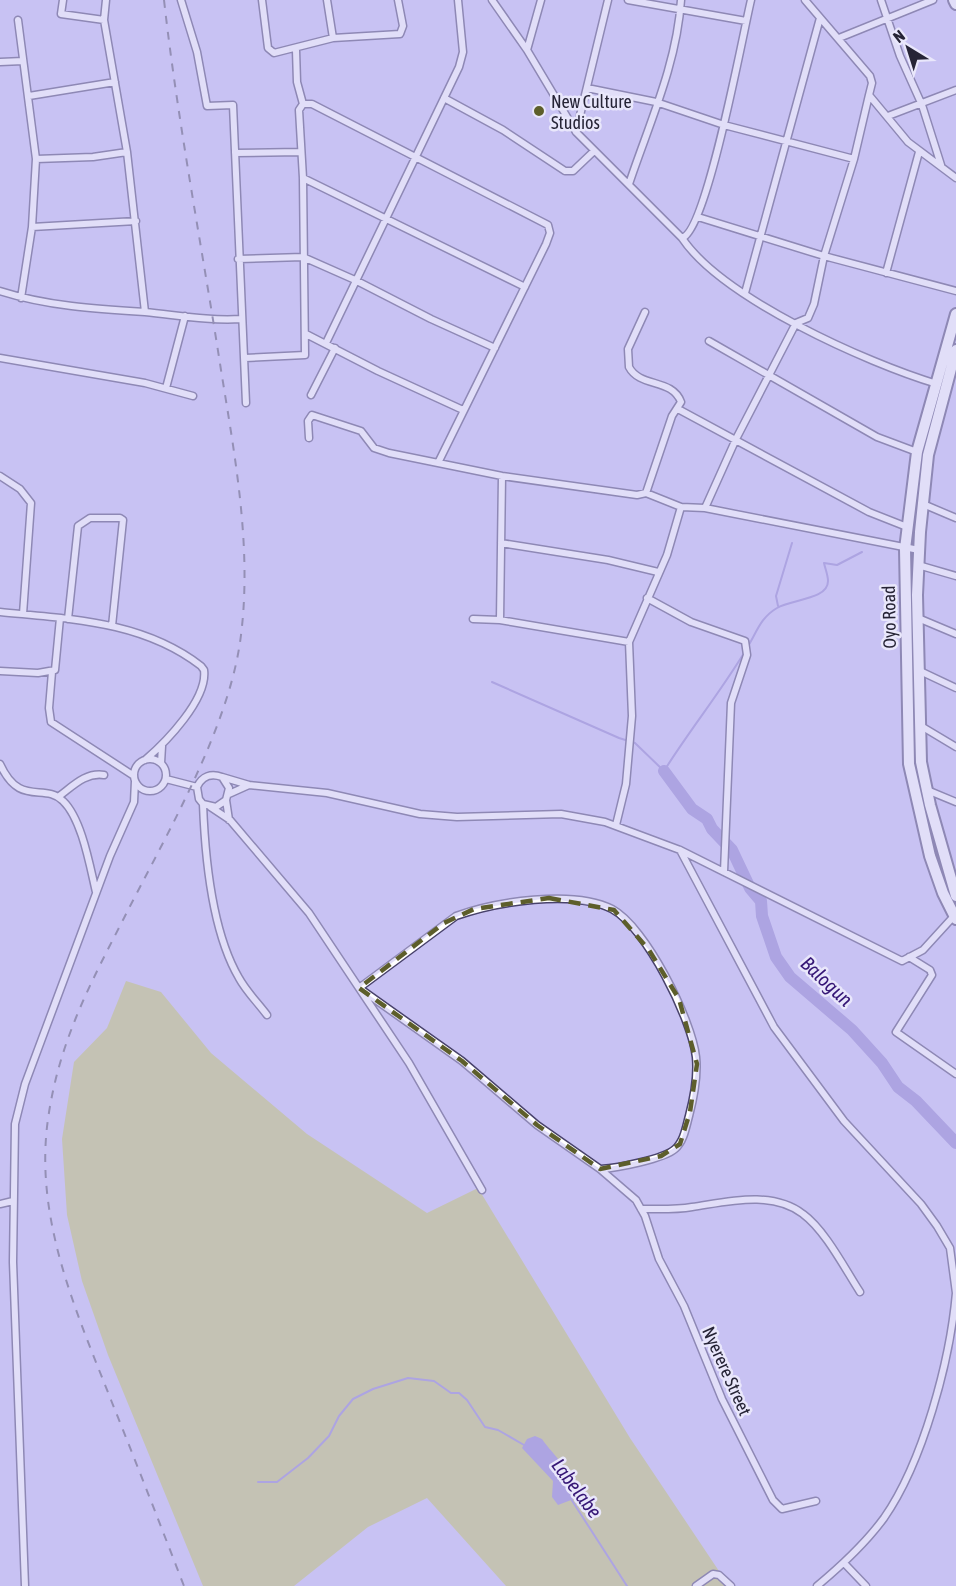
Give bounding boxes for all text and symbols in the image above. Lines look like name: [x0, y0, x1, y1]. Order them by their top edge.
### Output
north arrow: [878, 18, 938, 78]
text: N: [889, 26, 908, 46]
place label: New Culture Studios: [551, 91, 632, 133]
marker: New Culture Studios: [532, 104, 546, 118]
street label: Oyo Road: [878, 585, 900, 649]
water label: Balogun: [796, 951, 858, 1011]
street label: Nyerere Street: [698, 1323, 756, 1419]
water label: Labelabe: [547, 1454, 607, 1522]

